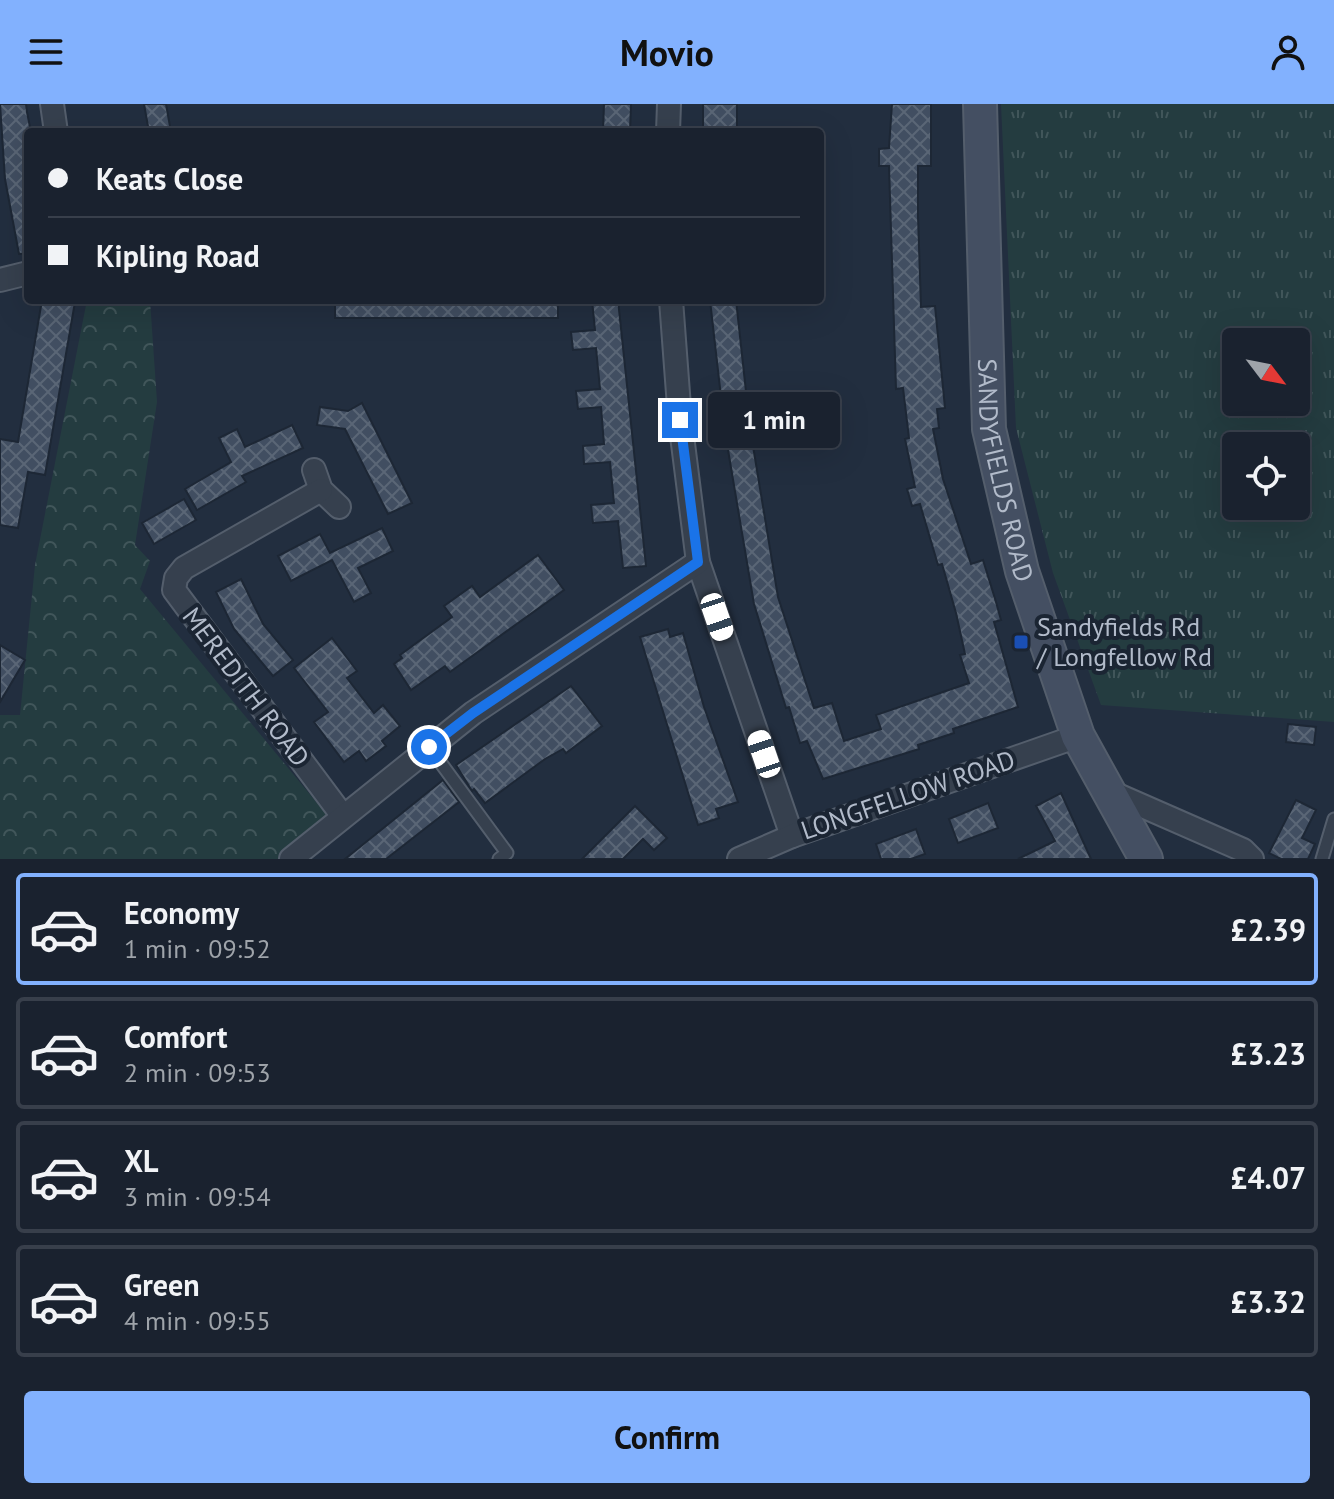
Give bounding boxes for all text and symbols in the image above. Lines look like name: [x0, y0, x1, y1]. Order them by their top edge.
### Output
text: Movio: [620, 29, 714, 76]
icon: menu: [24, 30, 68, 74]
icon: person: [1266, 30, 1310, 74]
text: Keats Close: [96, 159, 243, 198]
text: Kipling Road: [96, 236, 260, 275]
north arrow: [1222, 328, 1310, 416]
map controls: [1222, 328, 1310, 520]
street label: SANDYFIELDS ROAD: [971, 358, 1041, 586]
callout: 1 min: [708, 392, 840, 448]
route end: [662, 402, 698, 438]
text: 1 min: [742, 403, 806, 436]
button: locate: [1222, 432, 1310, 520]
car: [698, 590, 736, 644]
street label: MEREDITH ROAD: [176, 600, 317, 773]
place label: Sandyfields Rd / Longfellow Rd: [1036, 610, 1212, 673]
marker: Sandyfields Rd / Longfellow Rd: [1012, 633, 1030, 651]
car: [745, 727, 783, 781]
route start: [411, 729, 447, 765]
street label: LONGFELLOW ROAD: [796, 742, 1019, 847]
icon: car: [28, 893, 100, 965]
text: Economy: [124, 893, 239, 932]
text: £2.39: [1231, 910, 1306, 949]
text: 1 min · 09:52: [124, 932, 271, 965]
icon: car: [28, 1017, 100, 1089]
text: Comfort: [124, 1017, 227, 1056]
text: £3.23: [1231, 1034, 1306, 1073]
text: 2 min · 09:53: [124, 1056, 271, 1089]
icon: car: [28, 1141, 100, 1213]
text: XL: [124, 1141, 158, 1180]
text: £4.07: [1231, 1158, 1306, 1197]
text: 3 min · 09:54: [124, 1180, 271, 1213]
icon: car: [28, 1265, 100, 1337]
text: Green: [124, 1265, 199, 1304]
text: £3.32: [1231, 1282, 1306, 1321]
text: 4 min · 09:55: [124, 1304, 271, 1337]
button: Confirm: [24, 1391, 1310, 1483]

